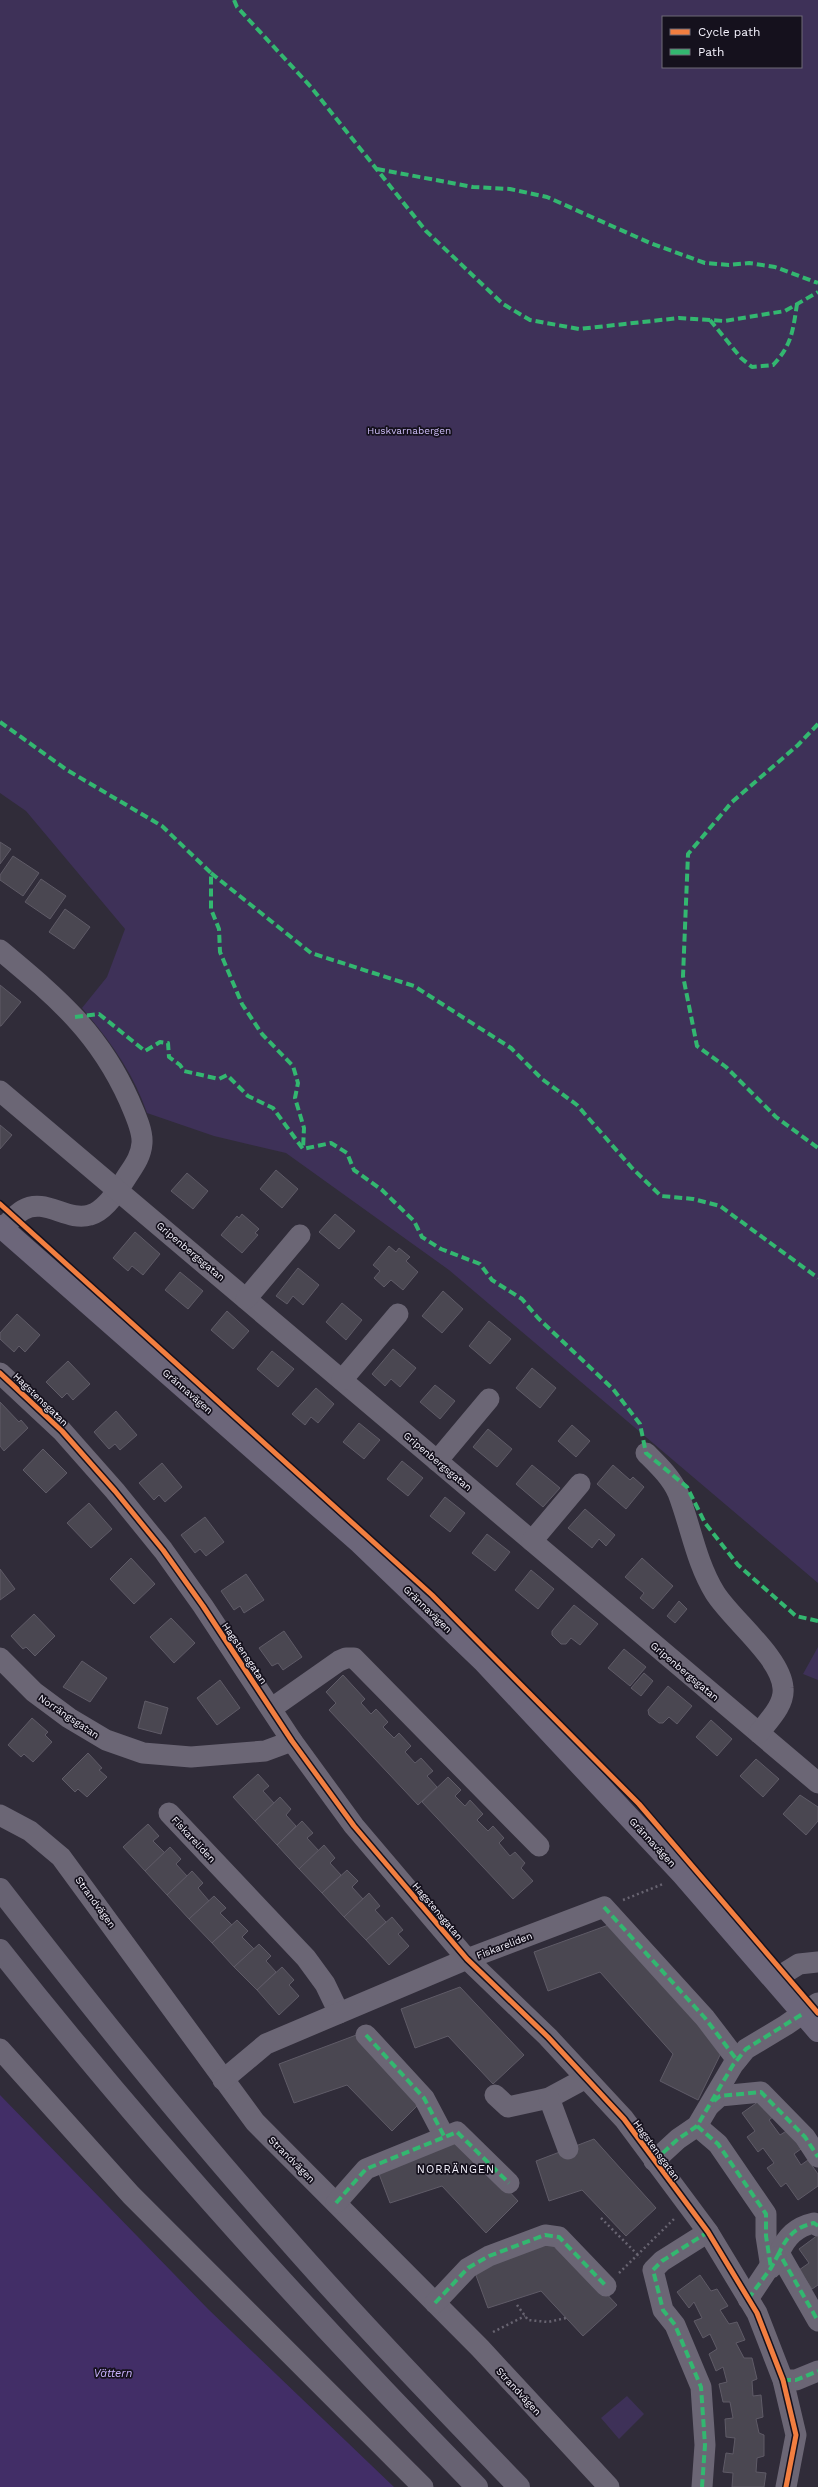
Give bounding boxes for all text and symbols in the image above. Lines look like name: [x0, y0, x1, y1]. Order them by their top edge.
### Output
legend: [662, 16, 802, 68]
text: Cycle path: [698, 25, 760, 39]
text: Path: [698, 45, 724, 59]
park label: Huskvarnabergen: [367, 425, 451, 436]
street label: Gripenbergsgatan: [154, 1220, 227, 1283]
street label: Grännavägen: [160, 1367, 215, 1416]
street label: Hagstensgatan: [11, 1370, 70, 1428]
street label: Gripenbergsgatan: [401, 1430, 474, 1493]
street label: Grännavägen: [401, 1584, 454, 1635]
street label: Hagstensgatan: [220, 1620, 269, 1686]
street label: Gripenbergsgatan: [648, 1640, 721, 1703]
street label: Norrängsgatan: [36, 1692, 101, 1741]
street label: Fiskareliden: [170, 1814, 218, 1865]
street label: Grännavägen: [627, 1816, 678, 1869]
street label: Strandvägen: [73, 1875, 118, 1930]
street label: Hagstensgatan: [410, 1880, 465, 1942]
street label: Fiskareliden: [475, 1930, 534, 1961]
street label: Hagstensgatan: [631, 2118, 682, 2183]
street label: Strandvägen: [266, 2134, 317, 2185]
district label: NORRÄNGEN: [417, 2162, 495, 2176]
street label: Strandvägen: [494, 2365, 543, 2417]
water label: Vättern: [94, 2367, 132, 2380]

